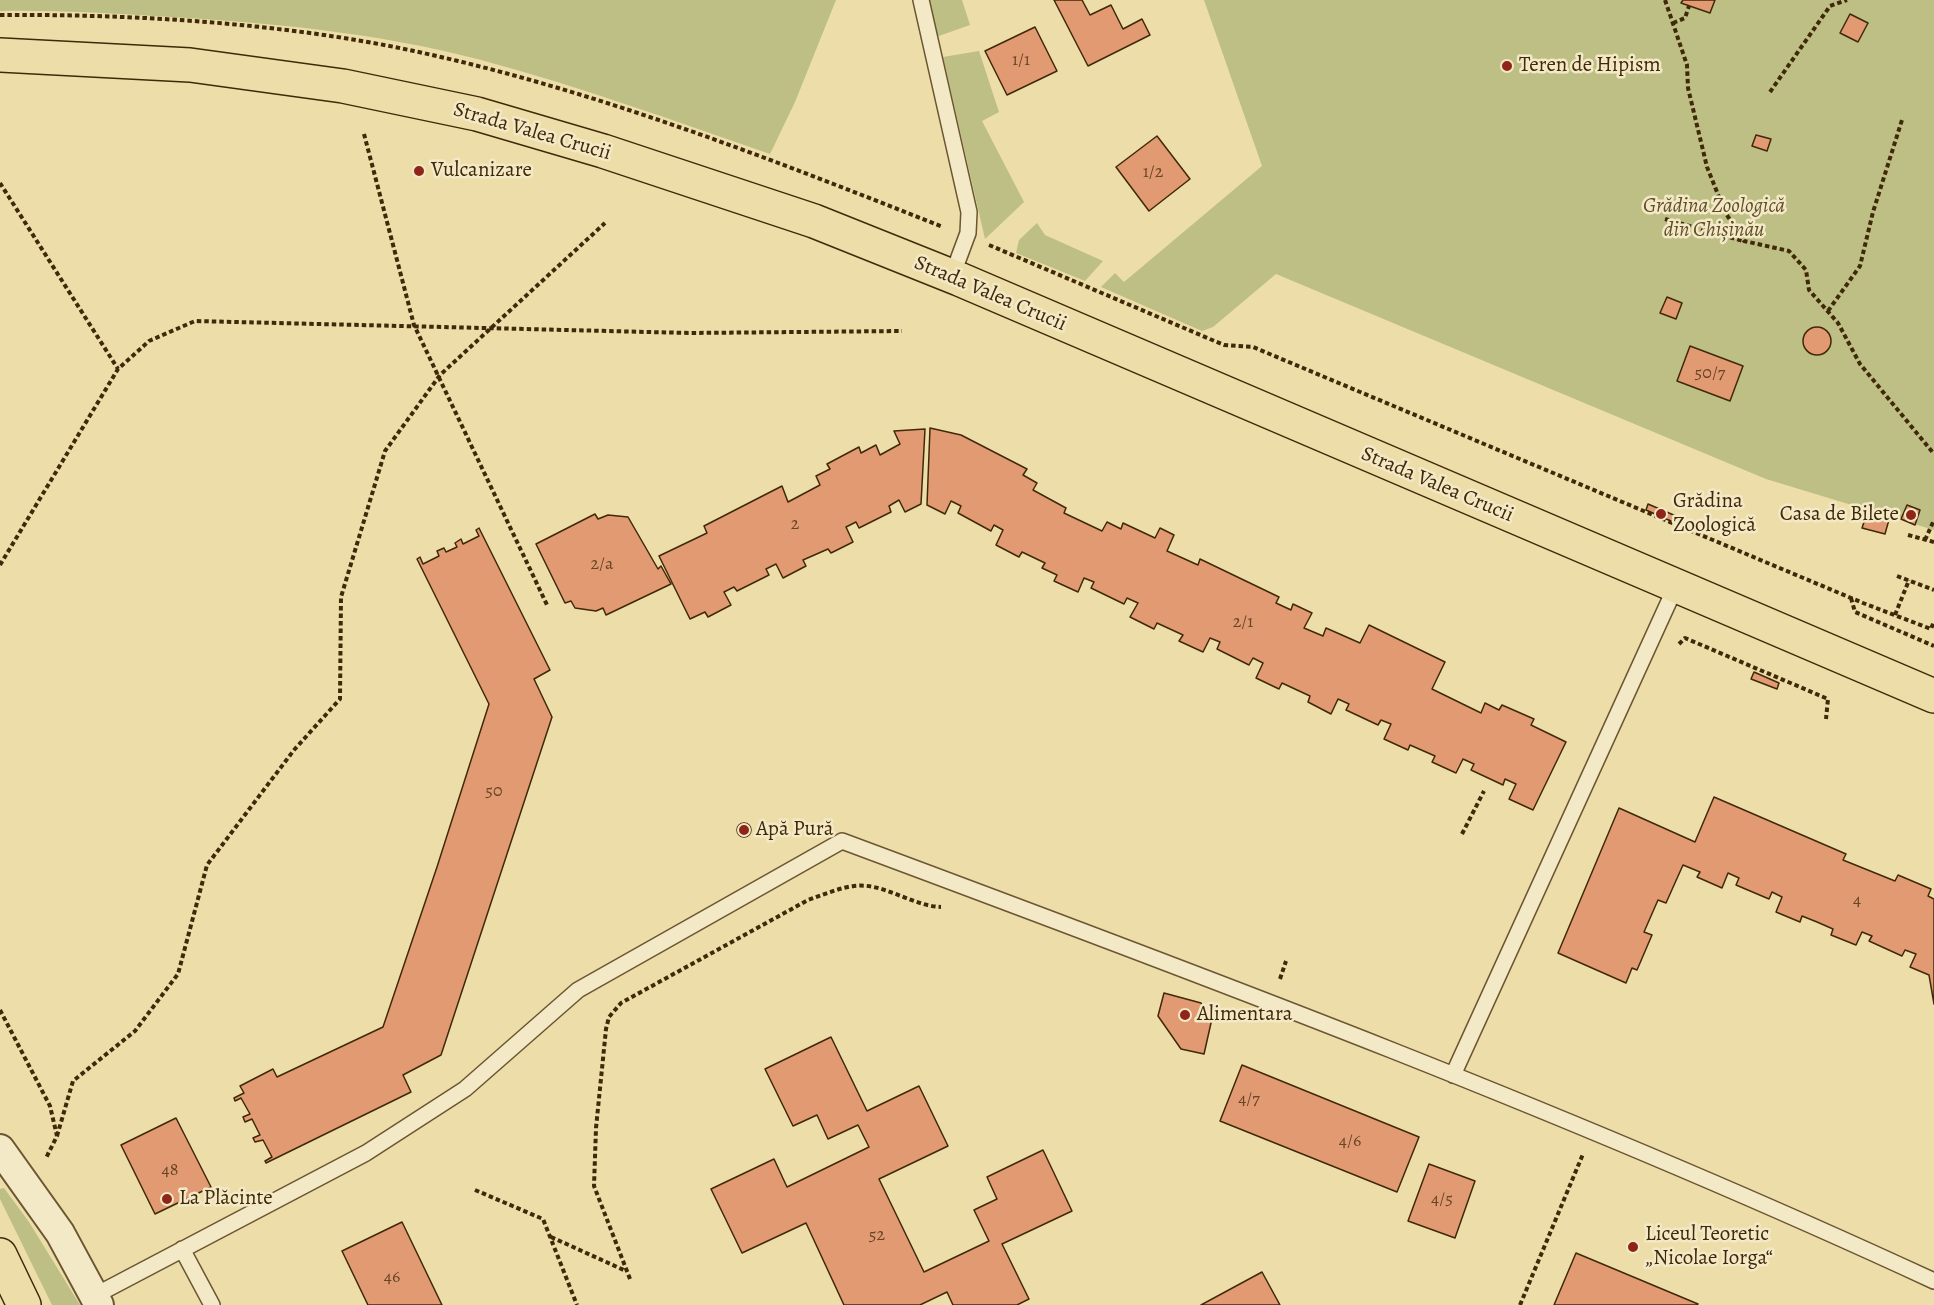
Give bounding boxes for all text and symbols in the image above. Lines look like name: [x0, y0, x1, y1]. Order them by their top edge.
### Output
house number: 1/1: [1012, 50, 1030, 72]
place label: Teren de Hipism: [1519, 53, 1661, 79]
marker: Teren de Hipism: [1500, 59, 1514, 73]
street label: Strada Valea Crucii: [450, 97, 614, 167]
place label: Vulcanizare: [431, 158, 532, 184]
house number: 1/2: [1143, 162, 1163, 184]
marker: Vulcanizare: [412, 164, 426, 178]
park label: Grădina Zoologică din Chișinău: [1643, 194, 1785, 244]
street label: Strada Valea Crucii: [910, 251, 1070, 337]
house number: 50/7: [1695, 363, 1725, 385]
street label: Strada Valea Crucii: [1357, 442, 1517, 528]
place label: Grădina Zoologică: [1673, 489, 1756, 539]
place label: Casa de Bilete: [1780, 502, 1899, 528]
marker: Grădina Zoologică: [1654, 507, 1668, 521]
marker: Casa de Bilete: [1904, 508, 1918, 522]
house number: 2: [791, 514, 799, 536]
house number: 2/a: [591, 554, 613, 576]
house number: 2/1: [1233, 612, 1253, 634]
house number: 50: [485, 781, 503, 803]
place label: Apă Pură: [756, 817, 833, 843]
marker: Apă Pură: [737, 823, 751, 837]
house number: 4: [1853, 890, 1861, 912]
place label: Alimentara: [1197, 1002, 1293, 1028]
marker: Alimentara: [1178, 1008, 1192, 1022]
house number: 4/7: [1238, 1089, 1260, 1111]
house number: 4/6: [1339, 1131, 1361, 1153]
house number: 48: [162, 1160, 178, 1182]
place label: La Plăcinte: [179, 1186, 273, 1212]
house number: 4/5: [1431, 1189, 1453, 1211]
marker: La Plăcinte: [160, 1192, 174, 1206]
place label: Liceul Teoretic „Nicolae Iorga“: [1645, 1222, 1773, 1272]
house number: 52: [869, 1225, 885, 1247]
marker: Liceul Teoretic „Nicolae Iorga“: [1626, 1240, 1640, 1254]
house number: 46: [384, 1267, 400, 1289]

